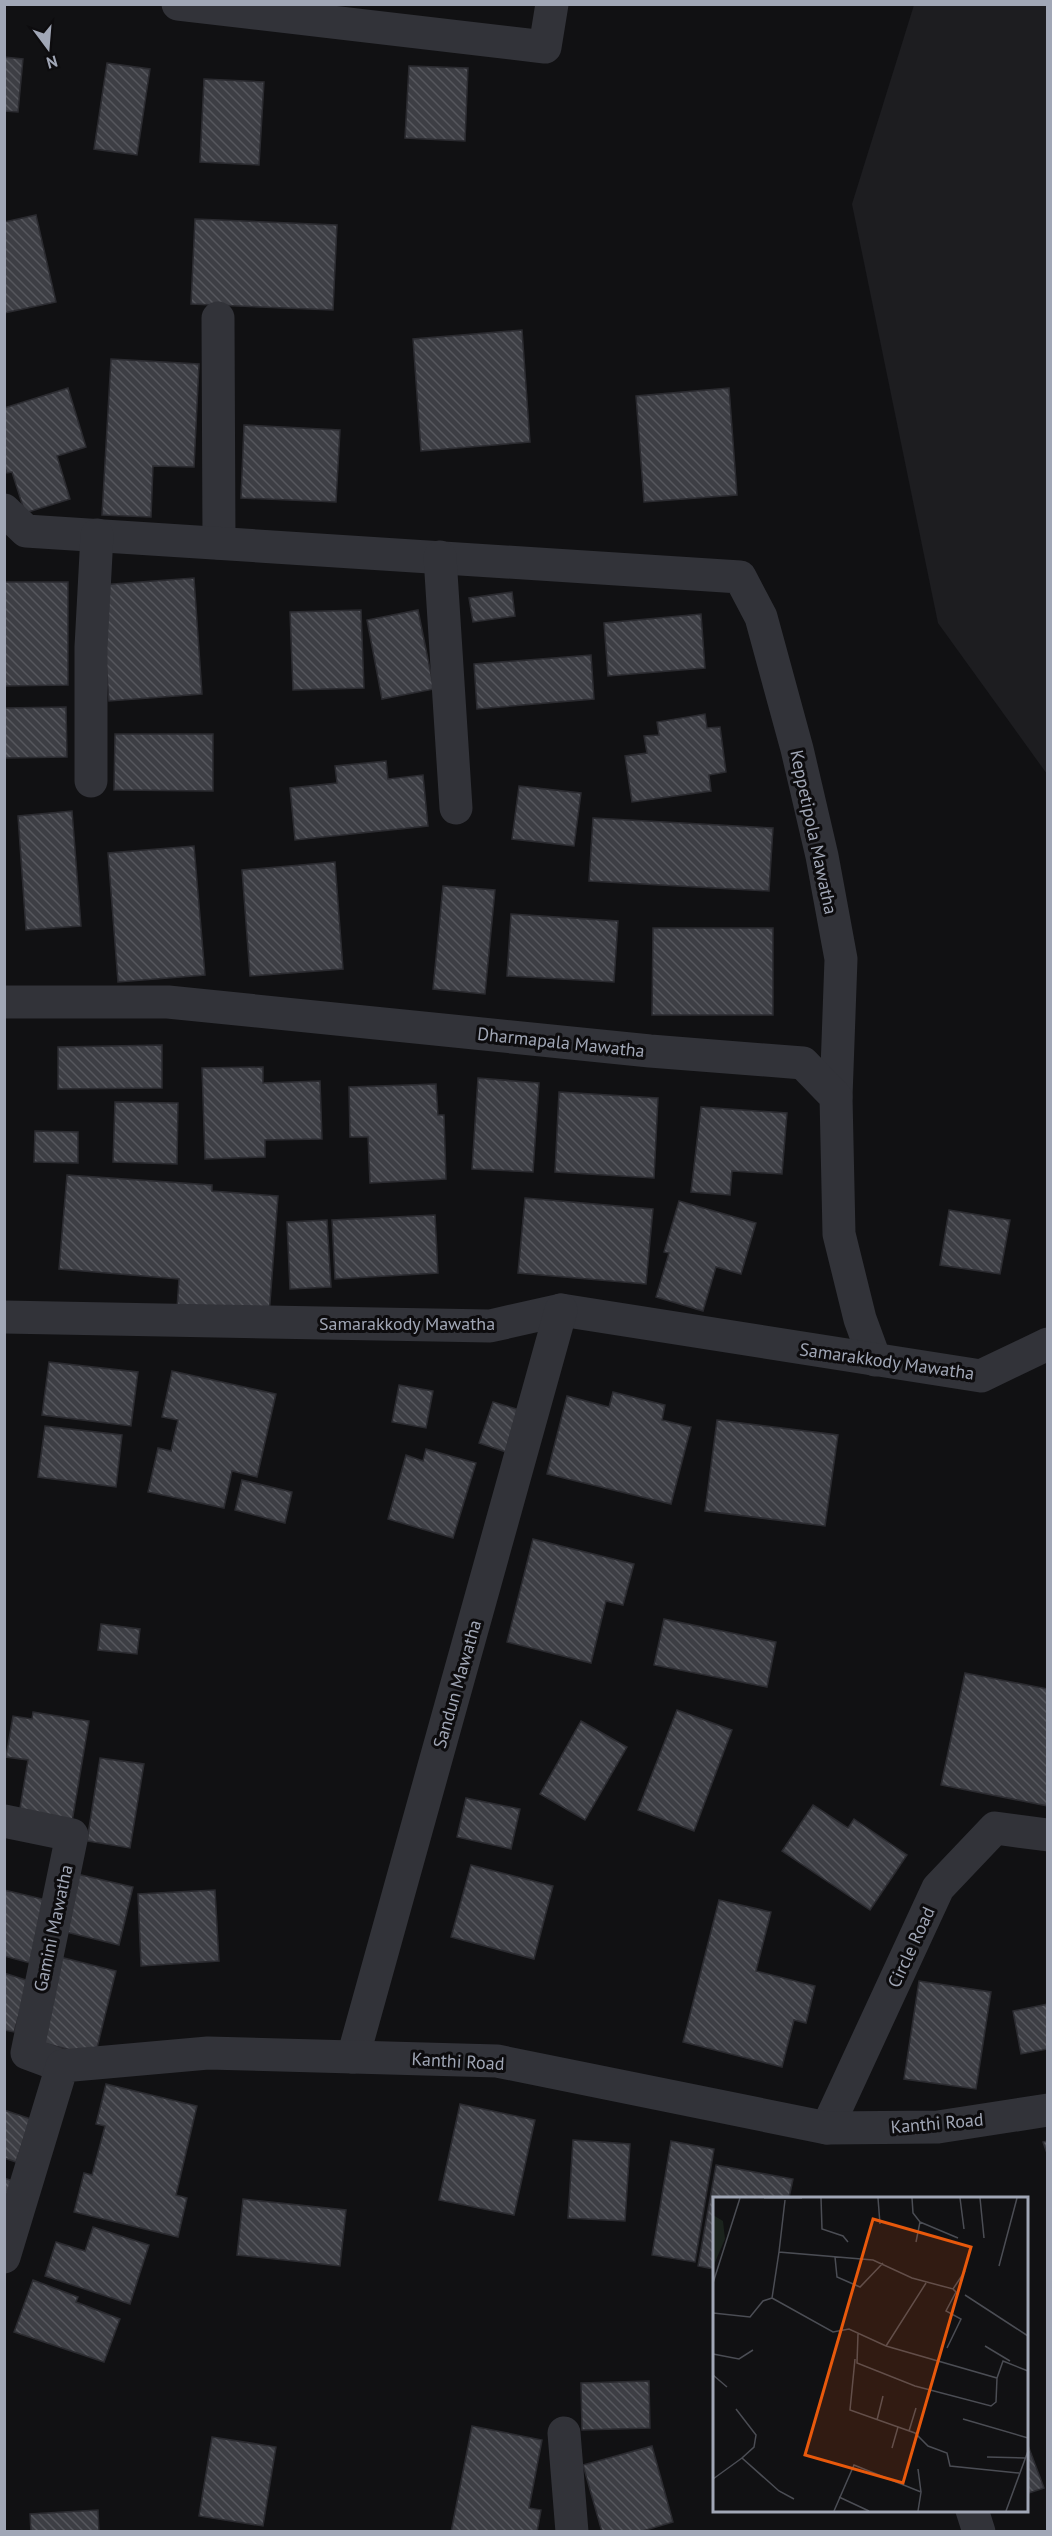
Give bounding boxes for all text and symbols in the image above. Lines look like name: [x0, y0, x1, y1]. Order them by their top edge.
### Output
north arrow: [18, 18, 78, 78]
text: N: [44, 51, 60, 73]
street label: Keppetipola Mawatha: [785, 748, 843, 916]
street label: Dharmapala Mawatha: [476, 1022, 646, 1062]
street label: Samarakkody Mawatha: [319, 1312, 495, 1335]
street label: Samarakkody Mawatha: [798, 1337, 976, 1385]
street label: Sandun Mawatha: [428, 1617, 486, 1751]
street label: Gamini Mawatha: [28, 1862, 78, 1994]
street label: Circle Road: [882, 1903, 940, 1991]
street label: Kanthi Road: [411, 2047, 505, 2075]
street label: Kanthi Road: [890, 2107, 984, 2139]
inset map: [713, 2197, 1028, 2512]

